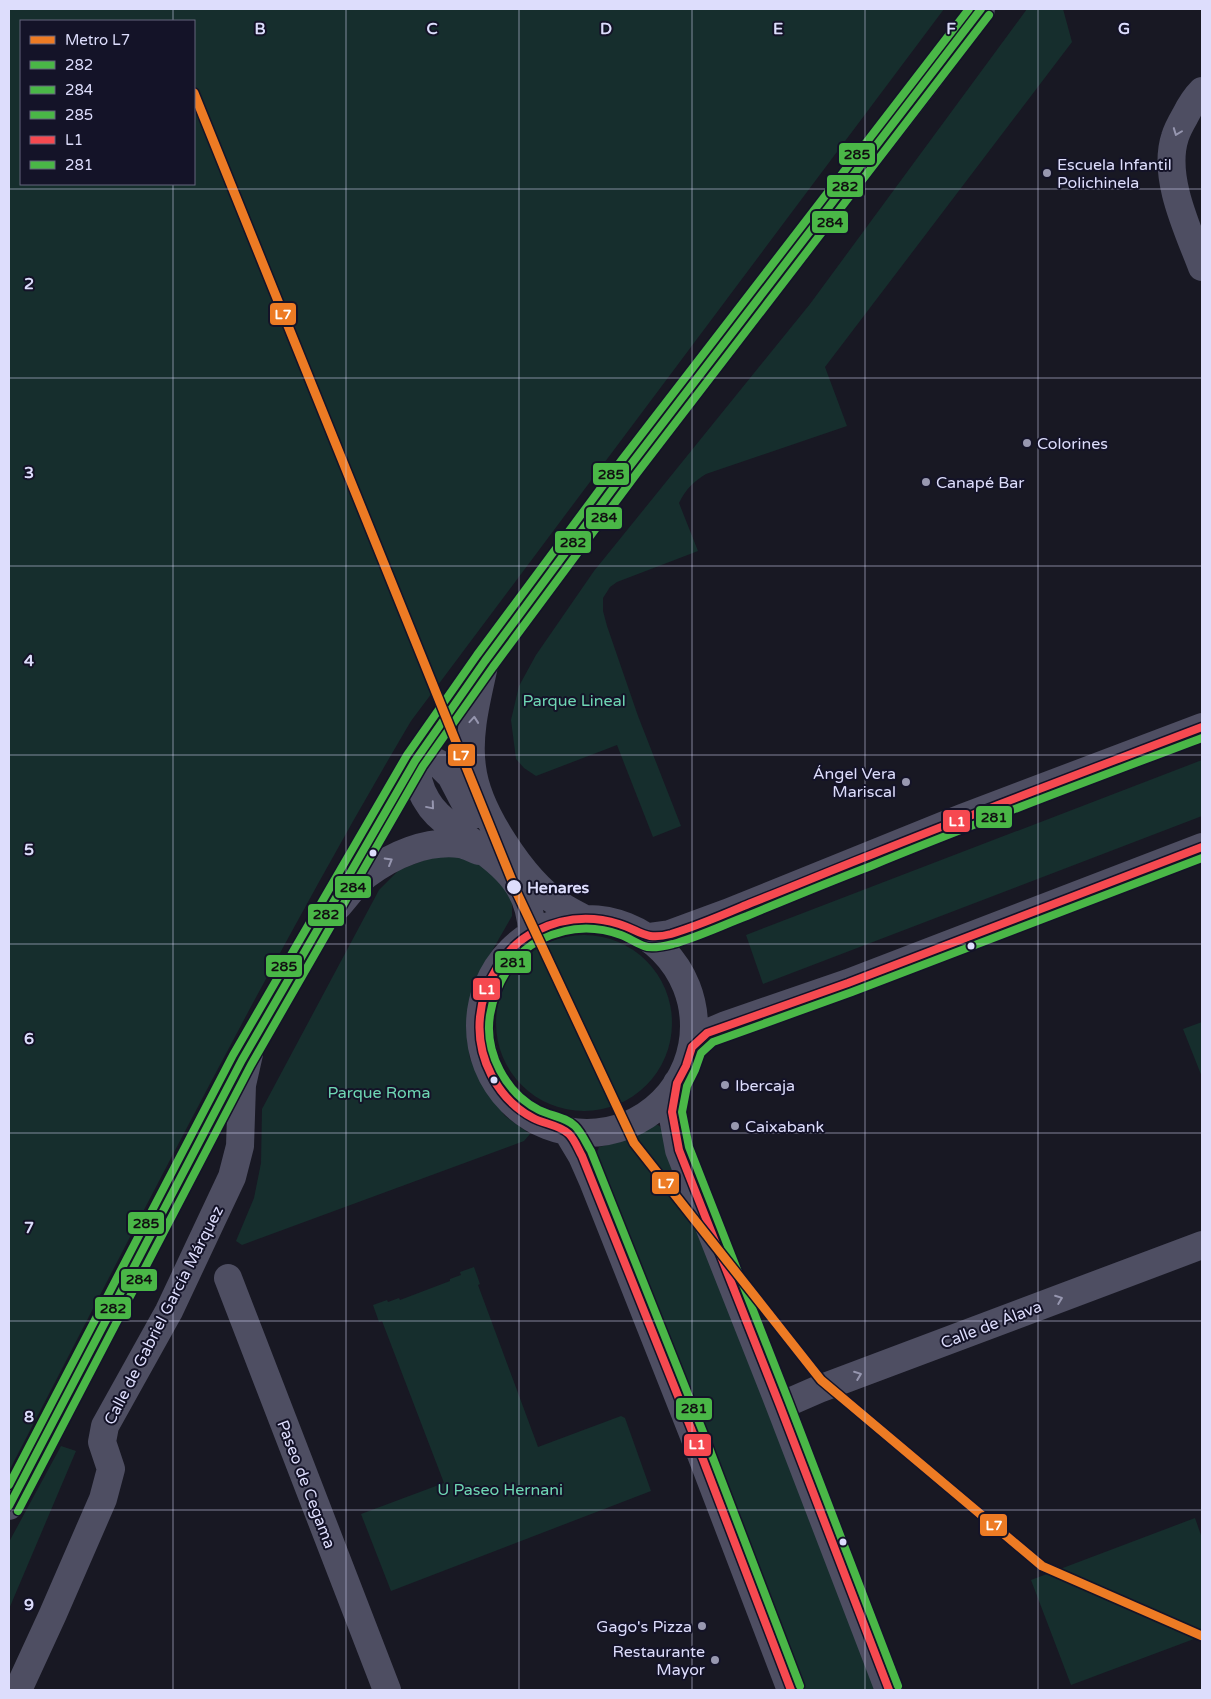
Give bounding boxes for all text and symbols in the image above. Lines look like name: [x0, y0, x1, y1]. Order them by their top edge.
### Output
text: B: [254, 19, 266, 39]
text: C: [426, 19, 438, 39]
text: D: [600, 19, 612, 39]
text: E: [773, 19, 783, 39]
text: F: [946, 19, 956, 39]
text: G: [1118, 19, 1130, 39]
legend: [20, 20, 195, 185]
text: Metro L7: [65, 31, 130, 49]
text: 282: [65, 56, 93, 74]
text: 284: [65, 81, 93, 99]
text: 285: [65, 106, 93, 124]
one-way arrow: [1173, 127, 1183, 136]
text: L1: [65, 131, 83, 149]
line badge: 285: [838, 142, 876, 166]
text: 285: [844, 146, 870, 163]
place label: Escuela Infantil Polichinela: [1057, 155, 1172, 193]
text: 281: [65, 156, 93, 174]
marker: Escuela Infantil Polichinela: [1041, 167, 1053, 179]
line badge: 282: [826, 174, 864, 198]
text: 282: [832, 178, 858, 195]
line badge: 284: [811, 210, 849, 234]
text: 284: [817, 214, 843, 231]
text: 2: [24, 274, 34, 294]
line badge: L7: [269, 302, 297, 326]
text: L7: [275, 306, 292, 323]
place label: Colorines: [1037, 434, 1108, 454]
marker: Colorines: [1021, 437, 1033, 449]
line badge: 285: [592, 462, 630, 486]
text: 3: [24, 463, 34, 483]
text: 285: [598, 466, 624, 483]
place label: Canapé Bar: [936, 473, 1025, 493]
marker: Canapé Bar: [920, 476, 932, 488]
line badge: 284: [585, 506, 623, 530]
text: 284: [591, 509, 617, 526]
line badge: 282: [554, 530, 592, 554]
text: 282: [560, 534, 586, 551]
text: 4: [24, 651, 34, 671]
park label: Parque Lineal: [522, 691, 626, 711]
one-way arrow: [468, 715, 479, 723]
line badge: L7: [447, 743, 476, 767]
text: L7: [453, 747, 470, 764]
place label: Ángel Vera Mariscal: [813, 764, 896, 802]
marker: Ángel Vera Mariscal: [900, 776, 912, 788]
one-way arrow: [426, 801, 435, 810]
line badge: 281: [975, 805, 1013, 829]
line badge: L1: [942, 809, 971, 833]
text: 281: [981, 809, 1007, 826]
text: L1: [949, 813, 965, 830]
text: 5: [24, 840, 34, 860]
unlabelled marker: [368, 848, 378, 858]
one-way arrow: [383, 857, 392, 867]
line badge: 284: [334, 875, 372, 899]
marker: Henares: [505, 878, 523, 896]
place label: Henares: [527, 878, 590, 898]
text: 284: [340, 879, 366, 896]
line badge: 282: [307, 903, 345, 927]
text: 282: [313, 906, 339, 923]
unlabelled marker: [966, 941, 976, 951]
line badge: 281: [494, 950, 532, 974]
line badge: 285: [265, 954, 303, 978]
text: 281: [500, 954, 526, 971]
text: 285: [271, 958, 297, 975]
line badge: L1: [472, 977, 501, 1001]
text: L1: [479, 981, 495, 998]
text: 6: [24, 1029, 34, 1049]
unlabelled marker: [489, 1075, 499, 1085]
place label: Ibercaja: [735, 1076, 795, 1096]
marker: Ibercaja: [719, 1079, 731, 1091]
park label: Parque Roma: [327, 1083, 431, 1103]
place label: Caixabank: [745, 1117, 825, 1137]
marker: Caixabank: [729, 1120, 741, 1132]
line badge: L7: [651, 1171, 680, 1195]
text: L7: [658, 1175, 675, 1192]
street label: Calle de Gabriel García Márquez: [100, 1203, 228, 1428]
line badge: 285: [127, 1211, 165, 1235]
text: 285: [133, 1215, 159, 1232]
text: 7: [24, 1218, 34, 1238]
line badge: 284: [120, 1268, 158, 1292]
text: 284: [126, 1271, 152, 1288]
one-way arrow: [1054, 1295, 1063, 1305]
line badge: 282: [94, 1296, 132, 1320]
street label: Calle de Álava: [938, 1296, 1045, 1353]
text: 282: [100, 1300, 126, 1317]
one-way arrow: [853, 1371, 861, 1381]
line badge: 281: [675, 1397, 713, 1421]
text: 281: [681, 1400, 707, 1417]
text: 8: [24, 1407, 34, 1427]
street label: Paseo de Cegama: [272, 1417, 340, 1551]
line badge: L1: [683, 1433, 712, 1457]
text: L1: [689, 1436, 705, 1453]
park label: U Paseo Hernani: [437, 1480, 563, 1500]
line badge: L7: [979, 1513, 1008, 1537]
text: L7: [986, 1517, 1003, 1534]
unlabelled marker: [838, 1537, 848, 1547]
text: 9: [24, 1595, 34, 1615]
place label: Gago's Pizza: [596, 1617, 692, 1637]
marker: Gago's Pizza: [696, 1620, 708, 1632]
place label: Restaurante Mayor: [612, 1642, 706, 1680]
marker: Restaurante Mayor: [709, 1654, 721, 1666]

